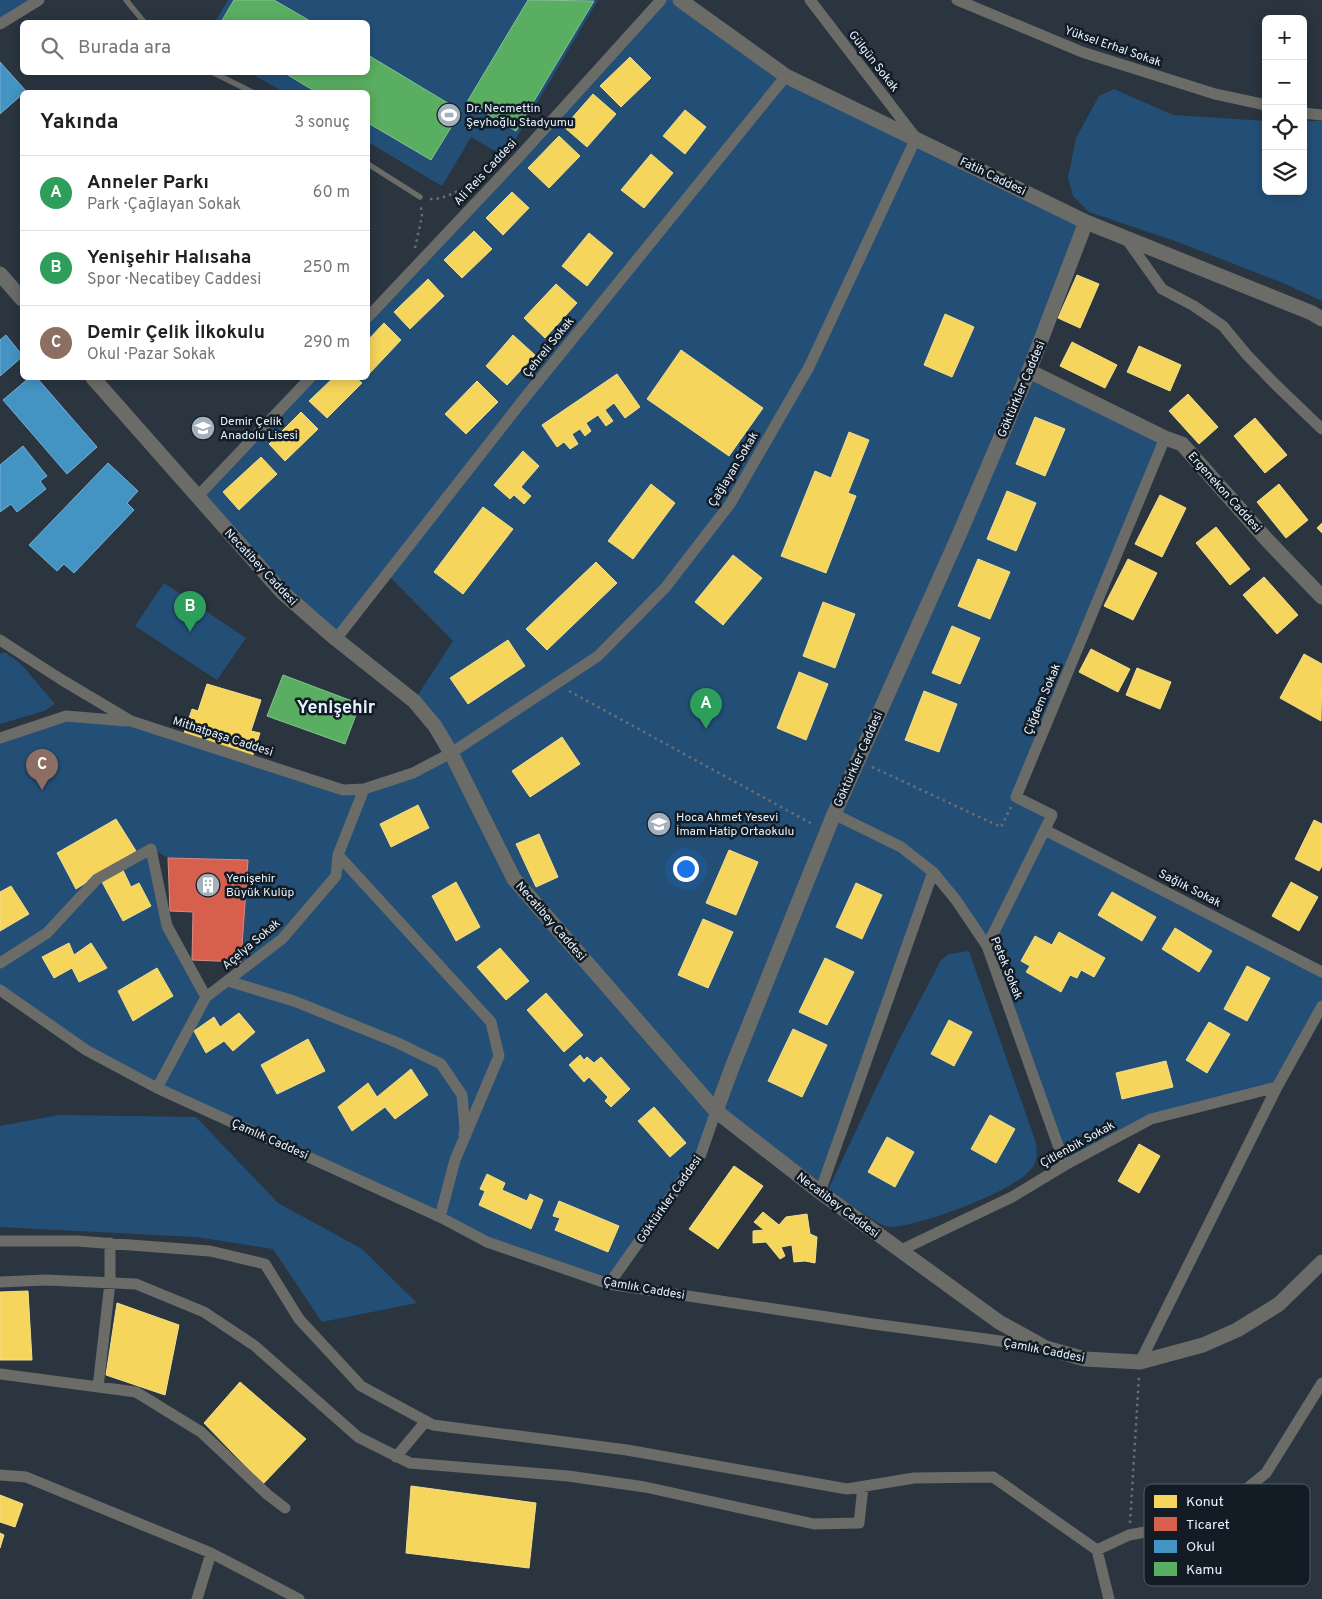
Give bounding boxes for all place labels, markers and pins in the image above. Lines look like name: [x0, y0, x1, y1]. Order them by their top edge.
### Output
place label: Dr. Necmettin Şeyhoğlu Stadyumu: [466, 101, 574, 131]
sports icon: Dr. Necmettin Şeyhoğlu Stadyumu: [436, 102, 462, 128]
place label: Demir Çelik Anadolu Lisesi: [220, 414, 298, 444]
school or university icon: Demir Çelik Anadolu Lisesi: [190, 415, 216, 441]
pin: B: [174, 591, 206, 632]
pin: A: [690, 688, 722, 729]
pin: C: [26, 749, 58, 790]
place label: Hoca Ahmet Yesevi İmam Hatip Ortaokulu: [676, 810, 794, 840]
school or university icon: Hoca Ahmet Yesevi İmam Hatip Ortaokulu: [646, 811, 672, 837]
place label: Yenişehir Büyük Kulüp: [226, 871, 294, 901]
building icon: Yenişehir Büyük Kulüp: [195, 872, 221, 898]

